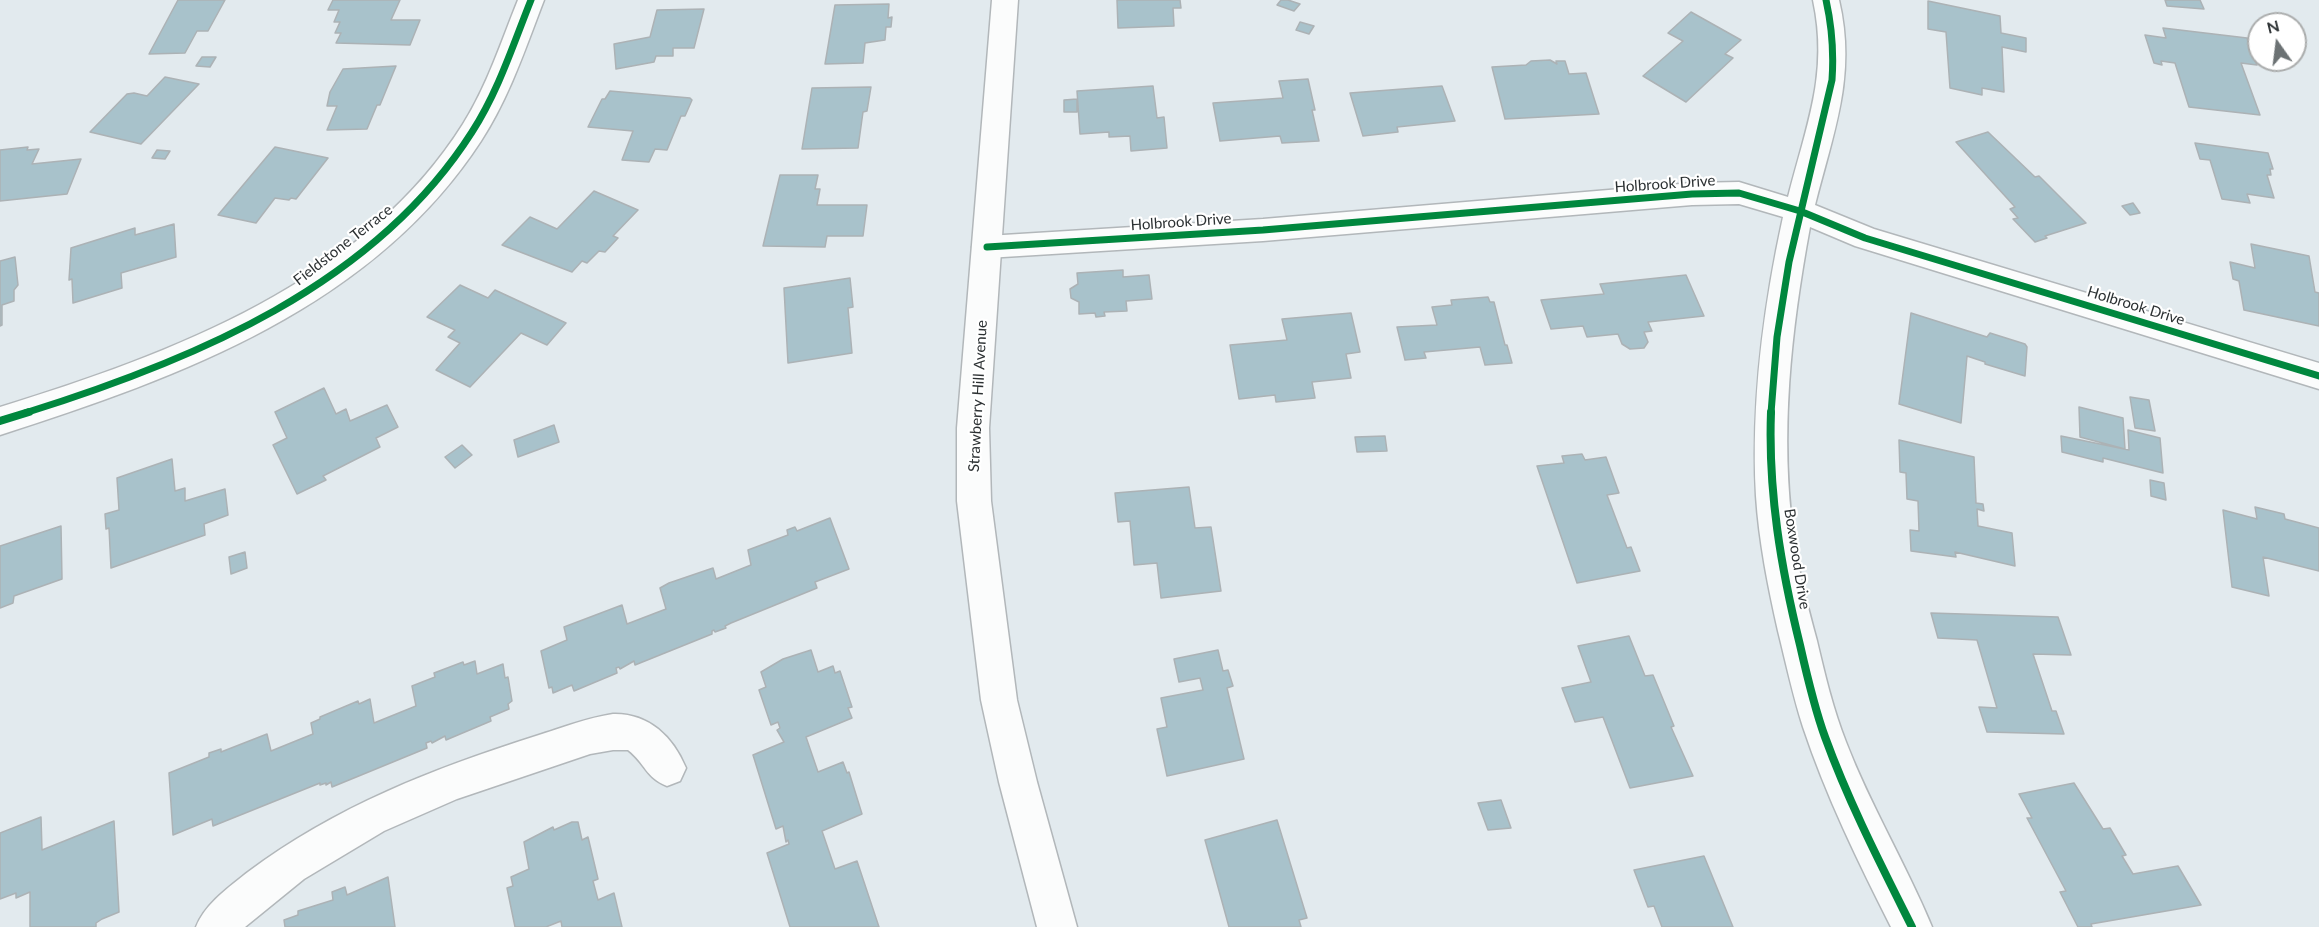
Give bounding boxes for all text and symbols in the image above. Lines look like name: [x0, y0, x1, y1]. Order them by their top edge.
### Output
north arrow: [2247, 12, 2307, 72]
text: N: [2265, 15, 2281, 37]
street label: Holbrook Drive: [1614, 171, 1716, 197]
street label: Fieldstone Terrace: [290, 201, 396, 289]
street label: Holbrook Drive: [1130, 209, 1232, 235]
street label: Holbrook Drive: [2085, 283, 2187, 329]
street label: Strawberry Hill Avenue: [965, 320, 991, 472]
street label: Boxwood Drive: [1780, 507, 1814, 611]

